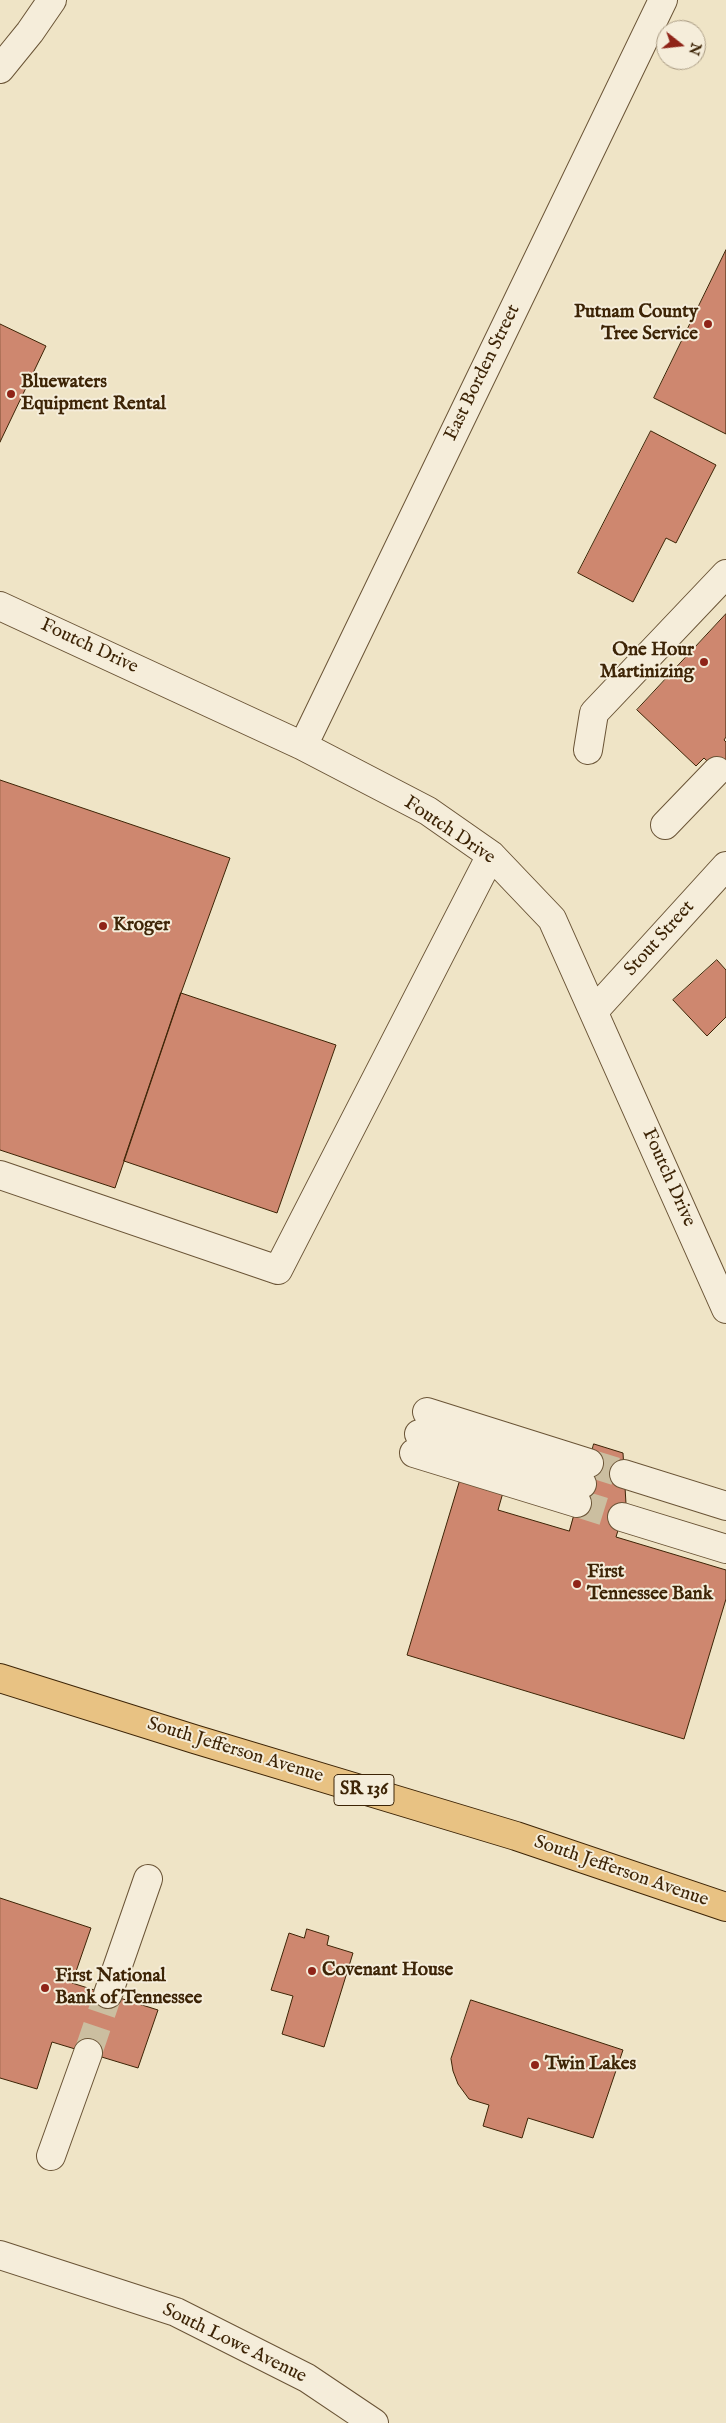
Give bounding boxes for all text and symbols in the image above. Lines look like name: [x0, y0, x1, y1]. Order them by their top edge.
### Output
north arrow: [656, 20, 706, 70]
text: N: [684, 41, 705, 57]
street label: East Borden Street: [440, 301, 526, 445]
place label: Putnam County Tree Service: [574, 302, 698, 346]
marker: Putnam County Tree Service: [702, 318, 714, 330]
place label: Bluewaters Equipment Rental: [21, 372, 166, 416]
marker: Bluewaters Equipment Rental: [5, 388, 17, 400]
street label: Foutch Drive: [37, 614, 141, 680]
place label: One Hour Martinizing: [600, 640, 694, 684]
marker: One Hour Martinizing: [698, 656, 710, 668]
street label: Foutch Drive: [399, 792, 499, 870]
street label: Stout Street: [620, 896, 700, 982]
place label: Kroger: [113, 915, 170, 937]
marker: Kroger: [97, 920, 109, 932]
street label: Foutch Drive: [636, 1125, 700, 1231]
place label: First Tennessee Bank: [587, 1562, 713, 1606]
marker: First Tennessee Bank: [571, 1578, 583, 1590]
street label: South Jefferson Avenue: [144, 1713, 326, 1789]
road number: SR 136: [334, 1774, 394, 1806]
street label: South Jefferson Avenue: [531, 1831, 711, 1913]
place label: Covenant House: [322, 1960, 453, 1982]
marker: Covenant House: [306, 1965, 318, 1977]
place label: First National Bank of Tennessee: [55, 1966, 202, 2010]
marker: First National Bank of Tennessee: [39, 1982, 51, 1994]
place label: Twin Lakes: [545, 2054, 636, 2076]
marker: Twin Lakes: [529, 2059, 541, 2071]
street label: South Lowe Avenue: [158, 2299, 310, 2389]

